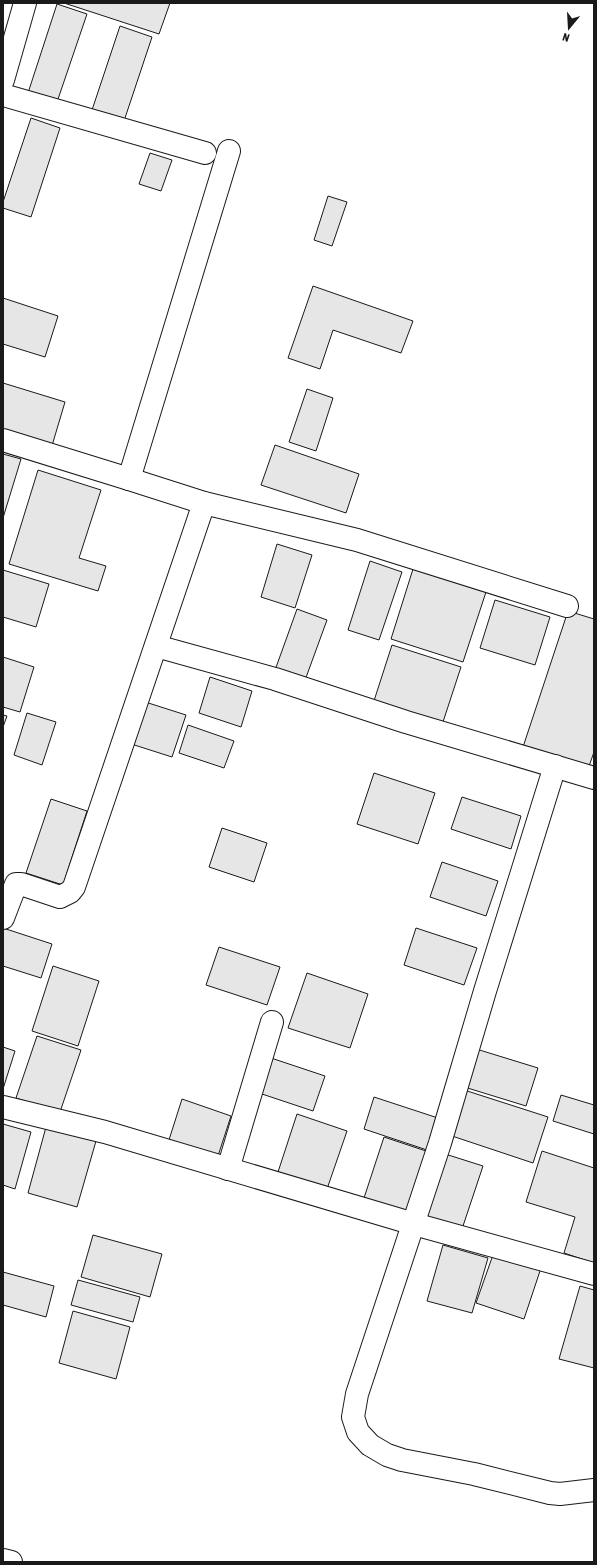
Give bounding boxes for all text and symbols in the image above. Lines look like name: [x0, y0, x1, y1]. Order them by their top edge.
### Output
north arrow: [549, 8, 589, 48]
text: N: [561, 31, 571, 44]

